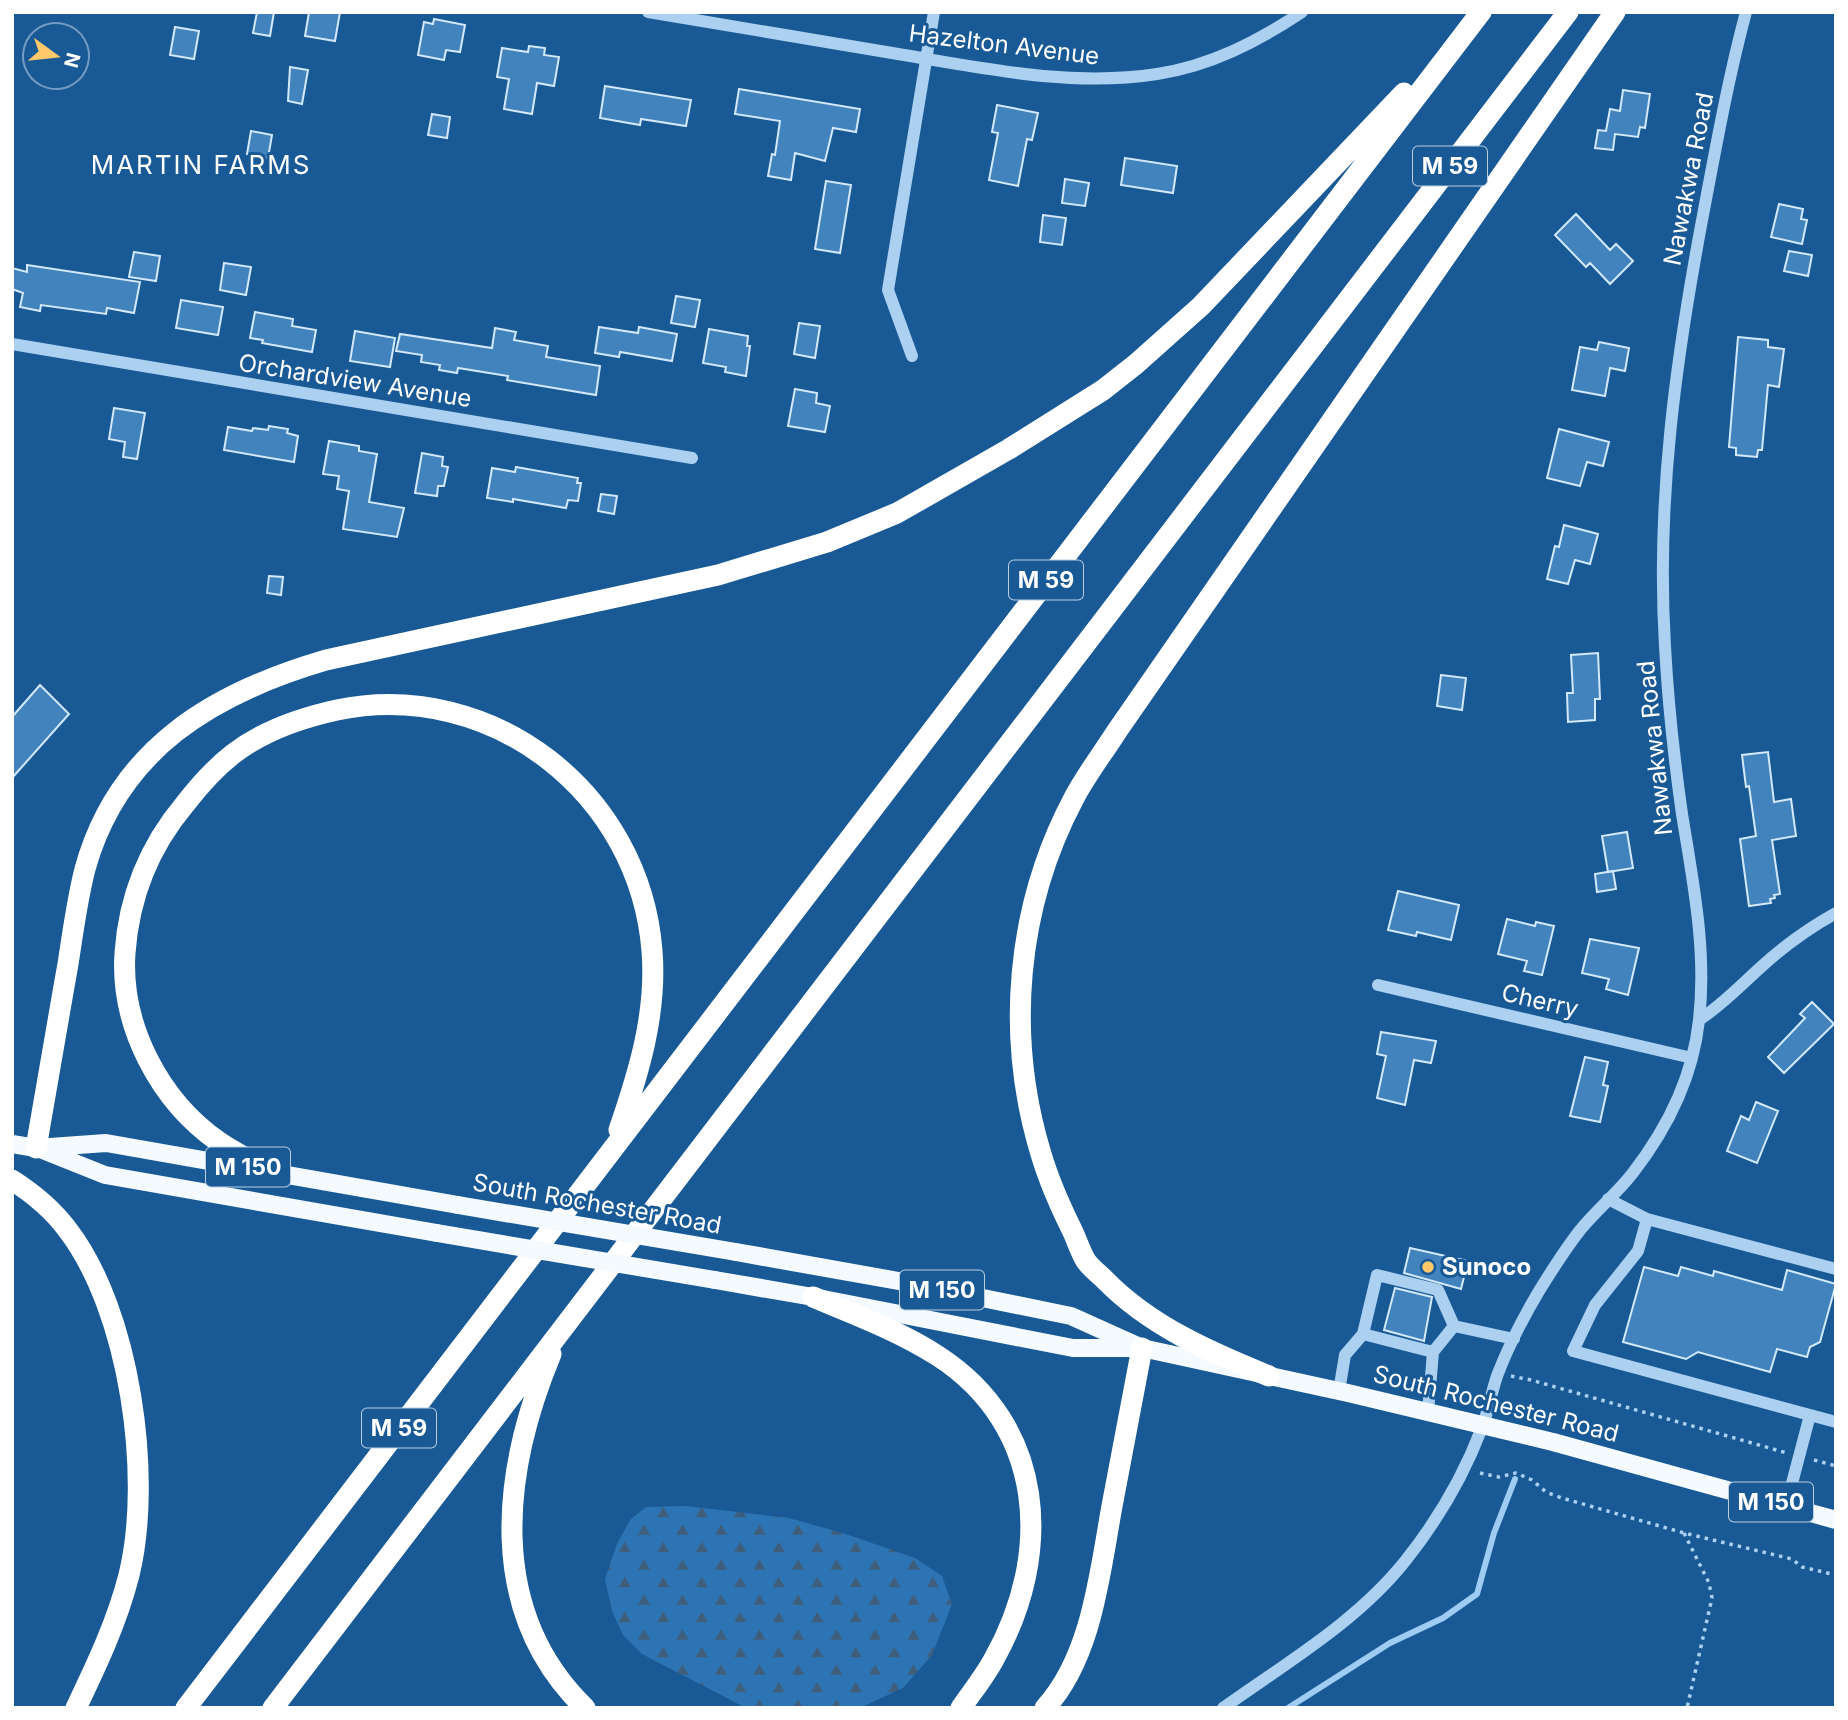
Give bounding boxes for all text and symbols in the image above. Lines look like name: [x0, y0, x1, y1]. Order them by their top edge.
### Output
street label: Hazelton Avenue: [907, 18, 1101, 71]
north arrow: [21, 21, 91, 91]
text: N: [59, 50, 85, 70]
street label: Nawakwa Road: [1658, 90, 1719, 268]
road number: M 59: [1413, 146, 1487, 186]
district label: MARTIN FARMS: [91, 149, 311, 180]
street label: Orchardview Avenue: [237, 348, 474, 413]
road number: M 59: [1009, 560, 1083, 600]
street label: Nawakwa Road: [1631, 659, 1678, 837]
street label: Cherry: [1499, 978, 1581, 1023]
road number: M 150: [206, 1148, 290, 1186]
street label: South Rochester Road: [470, 1167, 724, 1240]
place label: Sunoco: [1442, 1252, 1531, 1281]
marker: Sunoco: [1420, 1259, 1436, 1275]
road number: M 150: [900, 1270, 984, 1310]
street label: South Rochester Road: [1370, 1359, 1622, 1448]
road number: M 59: [362, 1408, 436, 1448]
road number: M 150: [1729, 1483, 1813, 1522]

